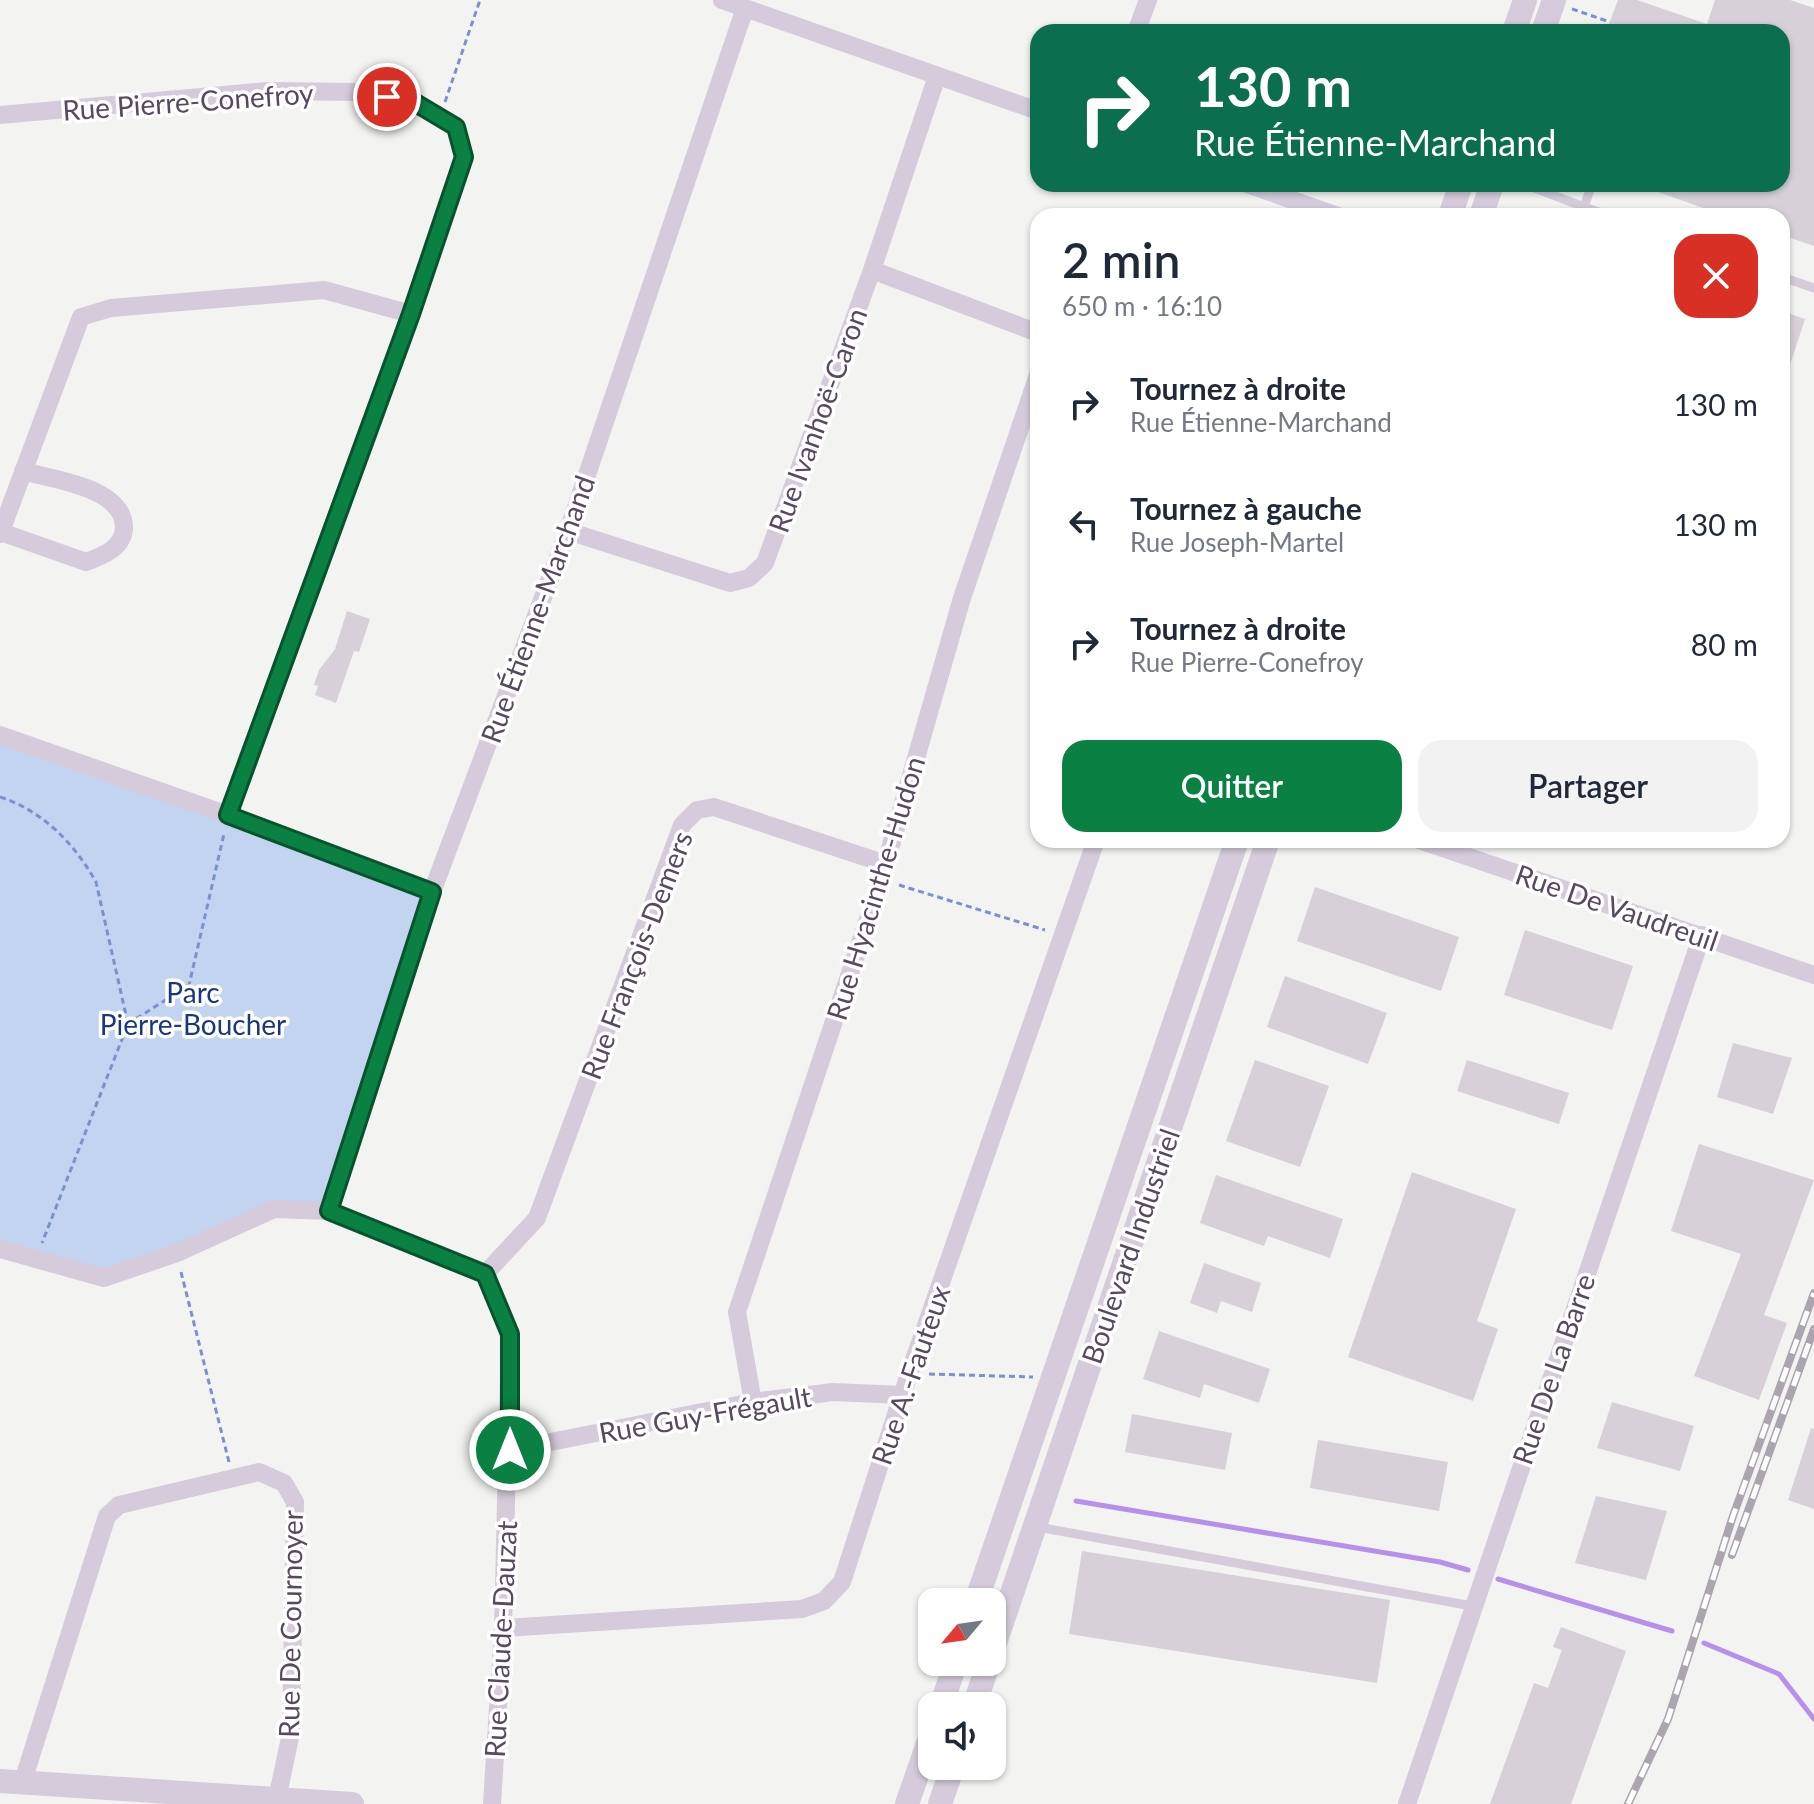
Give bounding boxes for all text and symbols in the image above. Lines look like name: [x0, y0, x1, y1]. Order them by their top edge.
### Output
text: 130 m: [1194, 52, 1352, 119]
icon: right: [1062, 56, 1166, 160]
pin: [353, 63, 421, 131]
street label: Rue Pierre-Conefroy: [61, 75, 315, 127]
icon: arrive: [365, 75, 409, 119]
text: Rue Étienne-Marchand: [1194, 120, 1556, 164]
text: 2 min: [1062, 231, 1180, 288]
button: close: [1674, 234, 1758, 318]
text: 650 m · 16:10: [1062, 290, 1222, 322]
street label: Rue Ivanhoë-Caron: [761, 303, 873, 537]
text: Tournez à droite: [1130, 370, 1346, 406]
icon: right: [1062, 382, 1106, 426]
text: 130 m: [1673, 386, 1758, 422]
text: Rue Étienne-Marchand: [1130, 406, 1392, 438]
street label: Rue Étienne-Marchand: [473, 471, 601, 747]
text: Tournez à gauche: [1130, 490, 1362, 526]
icon: left: [1062, 502, 1106, 546]
text: 130 m: [1673, 506, 1758, 542]
text: Rue Joseph-Martel: [1130, 526, 1344, 558]
text: Tournez à droite: [1130, 610, 1346, 646]
icon: right: [1062, 622, 1106, 666]
text: 80 m: [1691, 626, 1758, 662]
text: Rue Pierre-Conefroy: [1130, 646, 1364, 678]
button: Quitter: [1062, 740, 1402, 832]
button: Partager: [1418, 740, 1758, 832]
street label: Rue Hyacinthe-Hudon: [819, 752, 931, 1024]
street label: Rue François-Demers: [573, 826, 699, 1084]
street label: Rue De Vaudreuil: [1511, 856, 1723, 958]
park label: Parc Pierre-Boucher: [100, 975, 286, 1041]
street label: Boulevard Industriel: [1074, 1124, 1186, 1368]
street label: Rue De La Barre: [1504, 1269, 1602, 1469]
street label: Rue A.-Fauteux: [863, 1281, 957, 1469]
street label: Rue Guy-Frégault: [596, 1379, 814, 1449]
position arrow: [468, 1408, 552, 1492]
street label: Rue De Cournoyer: [271, 1510, 309, 1738]
street label: Rue Claude-Dauzat: [477, 1520, 523, 1758]
north arrow: [918, 1588, 1006, 1676]
map controls: [918, 1588, 1006, 1780]
button: sound: [918, 1692, 1006, 1780]

